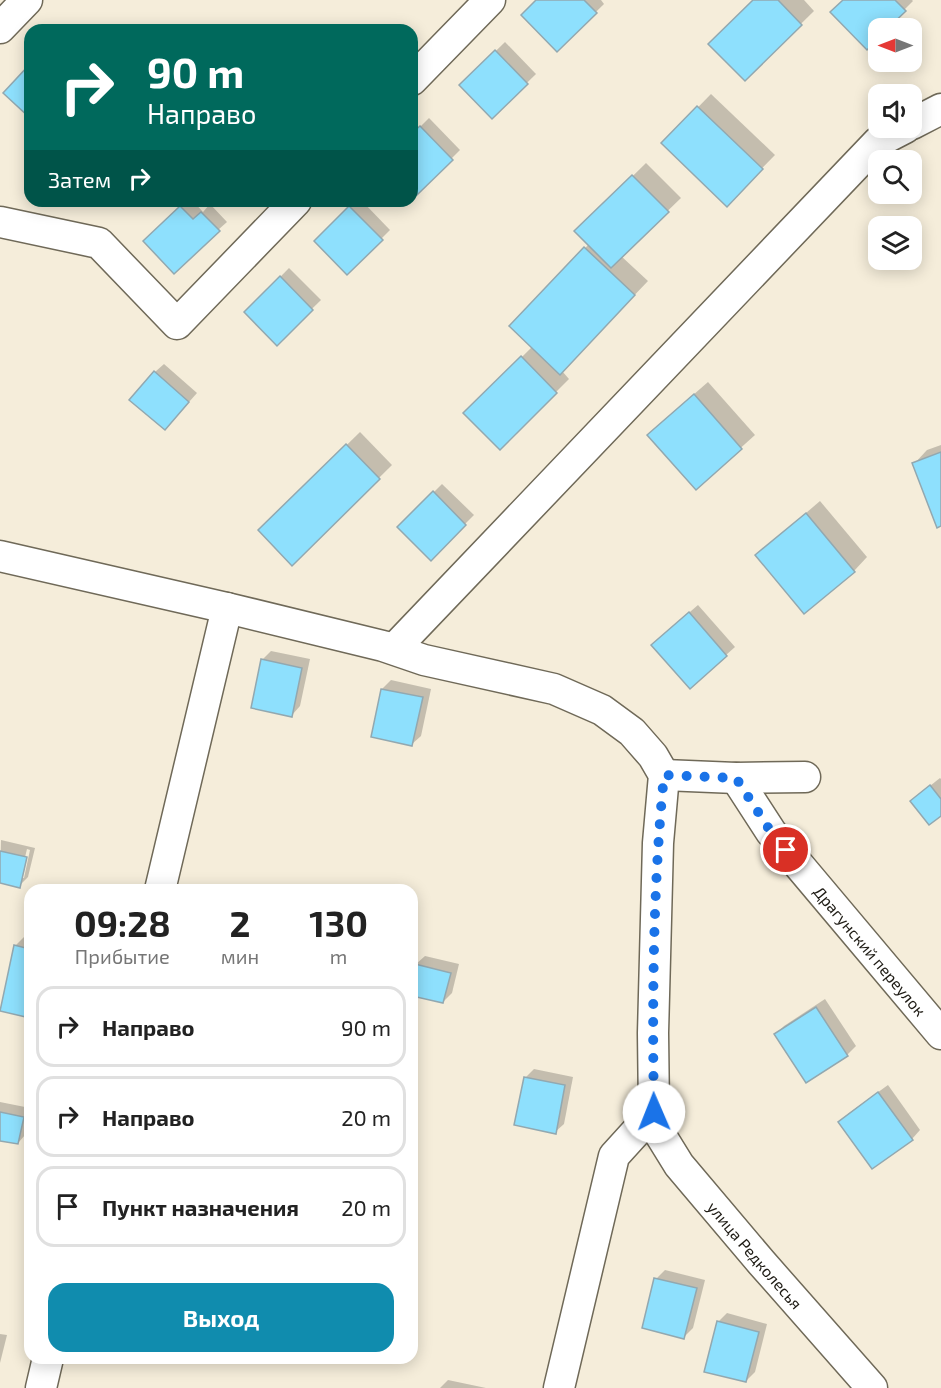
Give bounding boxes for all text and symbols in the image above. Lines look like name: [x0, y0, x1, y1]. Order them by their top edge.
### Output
north arrow: [868, 18, 922, 72]
map controls: [868, 18, 922, 270]
text: 90 m: [147, 46, 244, 96]
icon: right: [48, 48, 126, 126]
button: sound: [868, 84, 922, 138]
text: Направо: [147, 97, 256, 129]
button: search: [868, 150, 922, 204]
icon: right: [123, 162, 156, 195]
text: Затем: [48, 166, 111, 192]
button: layers: [868, 216, 922, 270]
pin: [760, 824, 811, 875]
icon: arrive: [769, 833, 802, 866]
street label: Драгунский переулок: [811, 882, 931, 1019]
text: 09:28: [74, 901, 171, 944]
text: 2: [229, 901, 250, 944]
text: 130: [309, 901, 368, 944]
text: Прибытие: [75, 944, 170, 968]
text: мин: [221, 944, 259, 968]
text: m: [330, 944, 347, 968]
icon: right: [51, 1010, 84, 1043]
text: Направо: [102, 1014, 195, 1040]
text: 90 m: [341, 1014, 391, 1040]
position arrow: [622, 1080, 686, 1144]
icon: right: [51, 1100, 84, 1133]
text: Направо: [102, 1104, 195, 1130]
text: 20 m: [341, 1104, 391, 1130]
icon: arrive: [51, 1190, 84, 1223]
text: Пункт назначения: [102, 1194, 299, 1220]
text: 20 m: [341, 1194, 391, 1220]
street label: улица Редколесья: [703, 1197, 807, 1312]
button: Выход: [48, 1283, 394, 1352]

